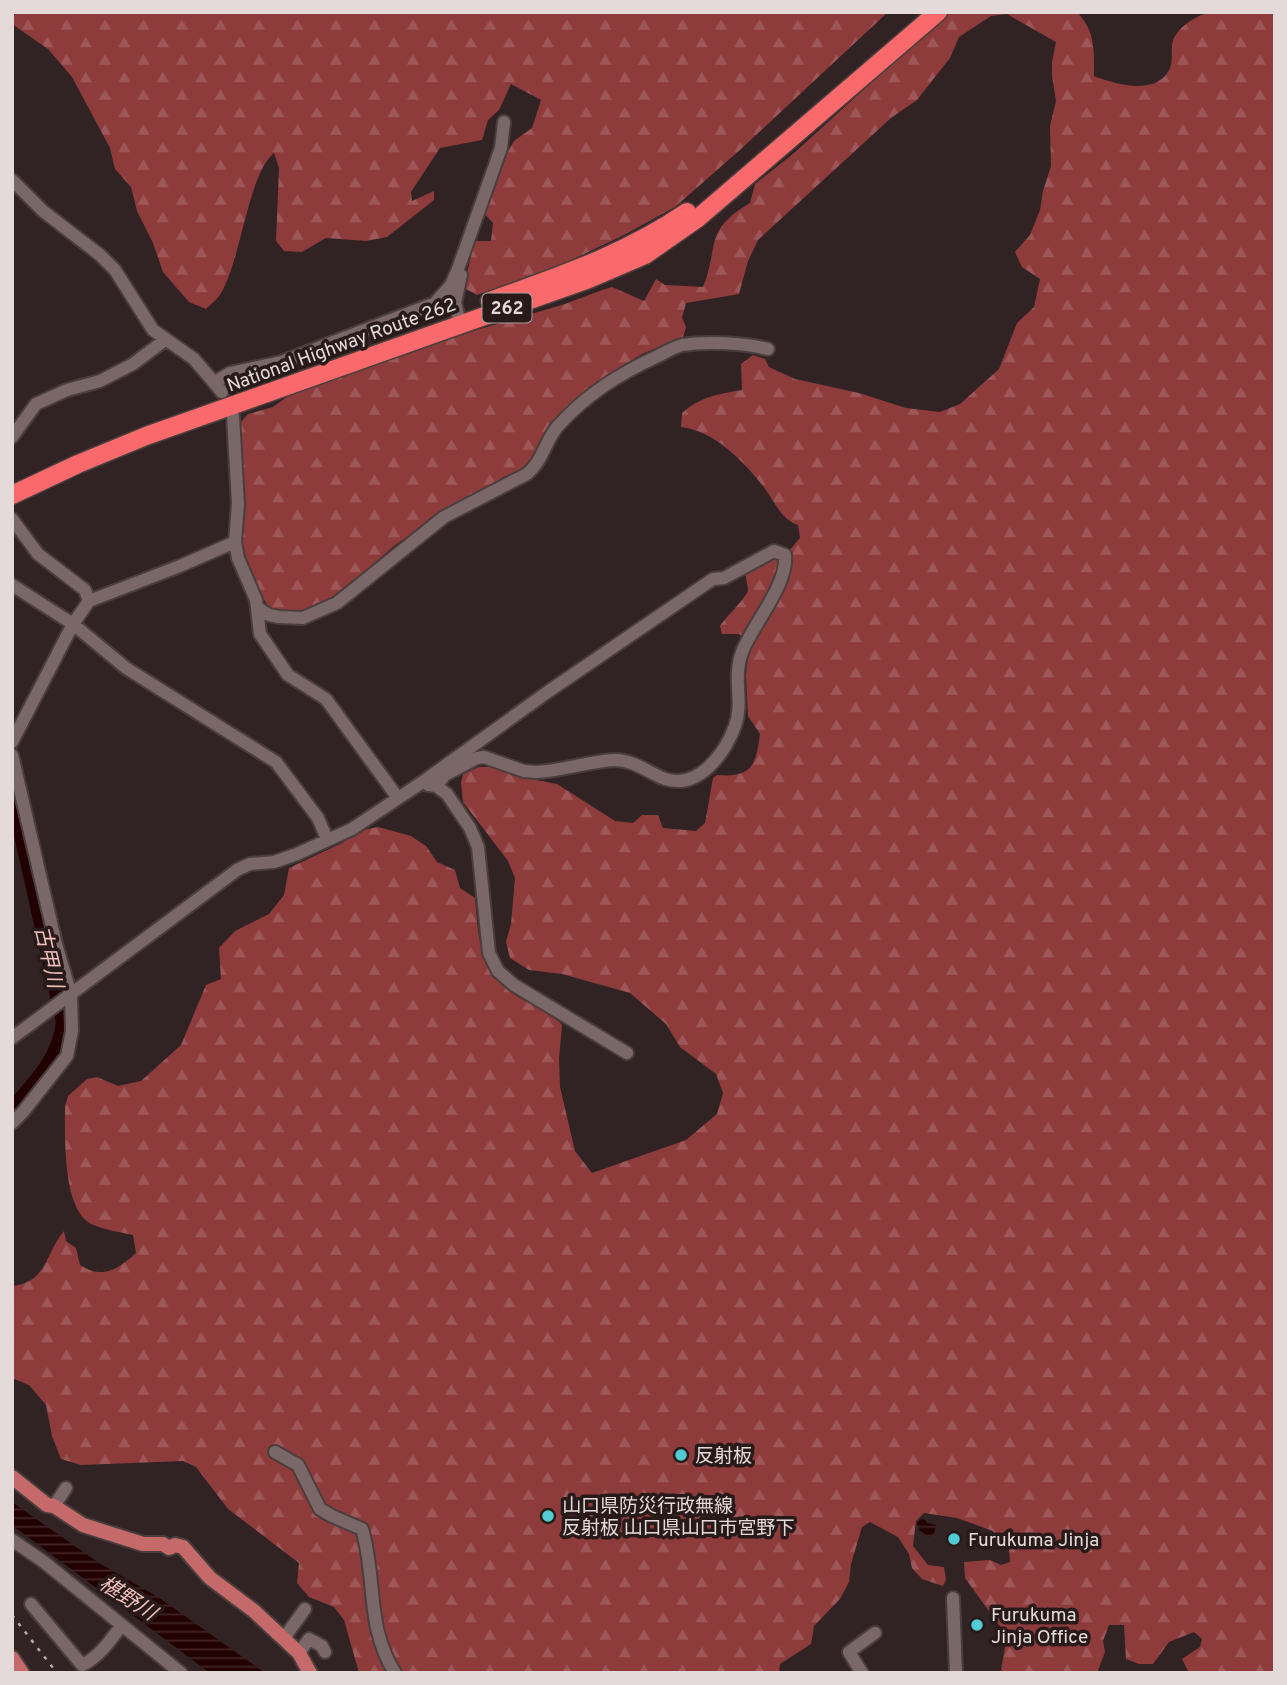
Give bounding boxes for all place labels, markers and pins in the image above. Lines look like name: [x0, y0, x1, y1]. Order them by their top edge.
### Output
place label: 反射板: [695, 1445, 752, 1469]
marker: 反射板: [673, 1447, 689, 1463]
place label: 山口県防災行政無線 反射板 山口県山口市宮野下: [562, 1495, 794, 1541]
marker: 山口県防災行政無線 反射板 山口県山口市宮野下: [540, 1508, 556, 1524]
place label: Furukuma Jinja: [968, 1529, 1099, 1553]
marker: Furukuma Jinja: [946, 1531, 962, 1547]
place label: Furukuma Jinja Office: [991, 1604, 1088, 1650]
marker: Furukuma Jinja Office: [969, 1617, 985, 1633]

